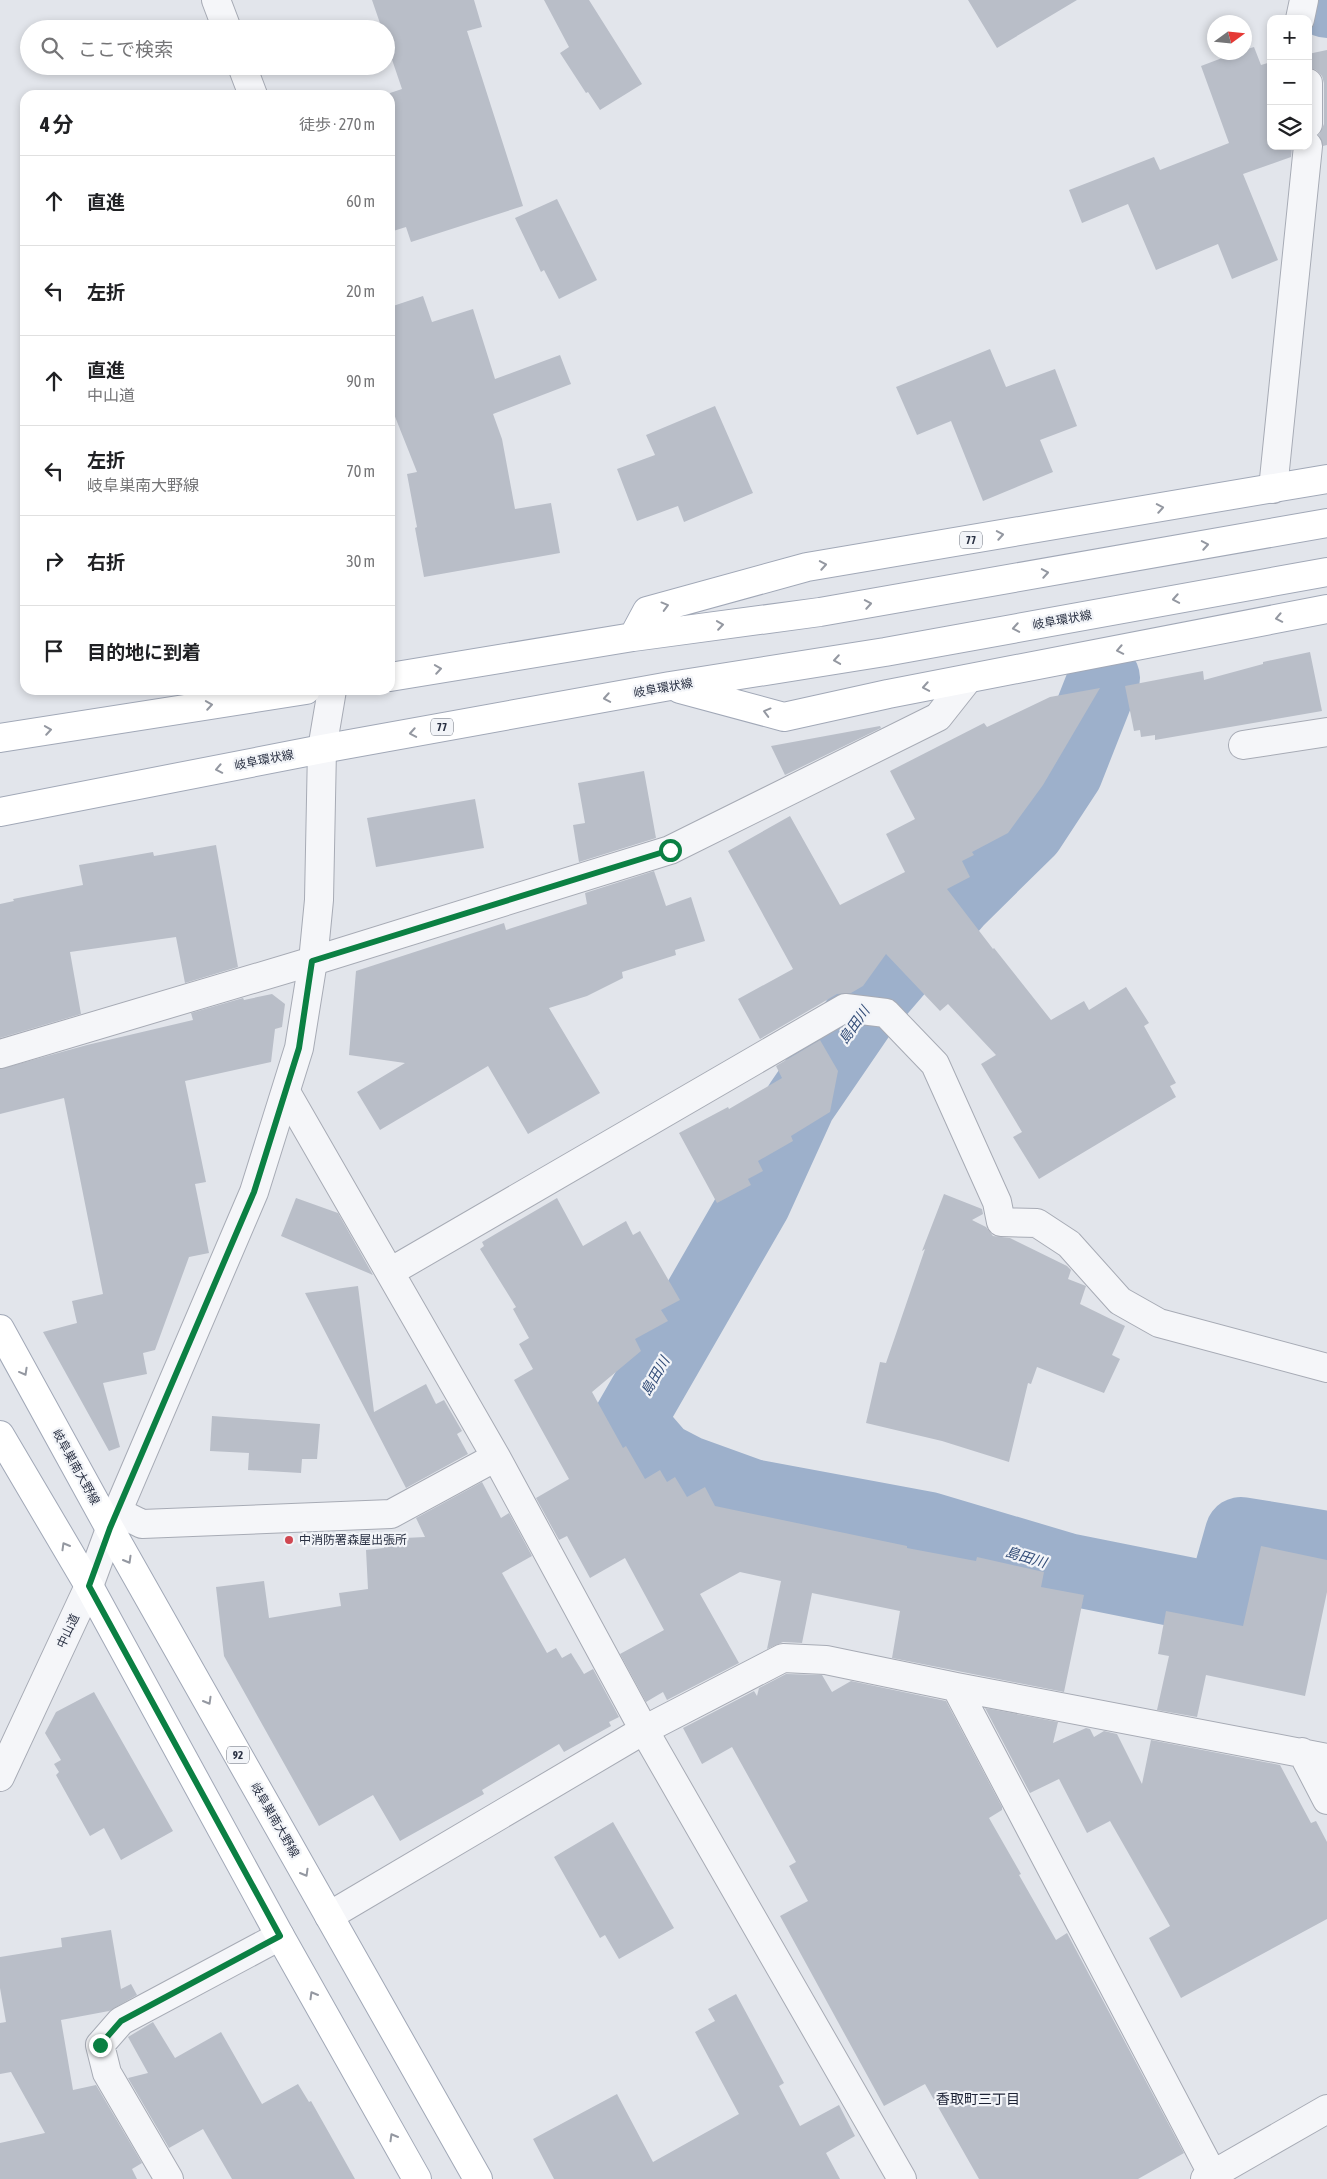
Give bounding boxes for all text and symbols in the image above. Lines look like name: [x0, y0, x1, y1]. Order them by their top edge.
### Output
north arrow: [1207, 15, 1252, 60]
map controls: [1267, 15, 1312, 150]
button: +: [1267, 15, 1312, 60]
search box: [20, 20, 395, 75]
icon: search: [38, 34, 66, 62]
text: ここで検索: [78, 38, 173, 60]
button: −: [1267, 60, 1312, 105]
button: layers: [1267, 105, 1312, 150]
text: 4 分: [40, 112, 74, 136]
text: 徒歩 · 270 m: [299, 115, 375, 133]
icon: ahead: [40, 187, 68, 215]
text: 直進: [87, 191, 125, 213]
text: 60 m: [346, 192, 375, 210]
icon: left: [40, 277, 68, 305]
text: 左折: [87, 281, 125, 303]
text: 20 m: [346, 282, 375, 300]
text: 直進: [87, 359, 125, 381]
icon: ahead: [40, 367, 68, 395]
text: 90 m: [346, 372, 375, 390]
text: 中山道: [87, 386, 135, 404]
text: 左折: [87, 449, 125, 471]
icon: left: [40, 457, 68, 485]
text: 70 m: [346, 462, 375, 480]
text: 岐阜巣南大野線: [87, 476, 199, 494]
one-way arrow: [1156, 503, 1165, 513]
one-way arrow: [996, 530, 1004, 540]
road number: 77: [960, 532, 982, 548]
one-way arrow: [1201, 540, 1209, 550]
icon: right: [40, 547, 68, 575]
text: 右折: [87, 551, 125, 573]
text: 30 m: [346, 552, 375, 570]
one-way arrow: [818, 560, 827, 570]
one-way arrow: [1041, 568, 1049, 578]
one-way arrow: [1171, 594, 1180, 604]
one-way arrow: [863, 599, 872, 609]
one-way arrow: [661, 601, 670, 612]
street label: 岐阜環状線: [1031, 608, 1093, 632]
one-way arrow: [1275, 613, 1283, 623]
one-way arrow: [715, 621, 724, 631]
one-way arrow: [1011, 623, 1020, 633]
icon: arrive: [40, 637, 68, 665]
text: 目的地に到着: [87, 641, 201, 663]
one-way arrow: [1115, 644, 1124, 654]
one-way arrow: [832, 654, 841, 664]
one-way arrow: [434, 664, 442, 674]
street label: 岐阜環状線: [632, 676, 694, 700]
one-way arrow: [921, 682, 930, 692]
one-way arrow: [603, 692, 612, 702]
one-way arrow: [204, 701, 213, 711]
one-way arrow: [762, 707, 771, 718]
road number: 77: [431, 719, 453, 736]
one-way arrow: [44, 726, 53, 736]
one-way arrow: [409, 727, 417, 737]
street label: 岐阜環状線: [233, 747, 295, 773]
one-way arrow: [214, 763, 223, 774]
route start: [659, 839, 682, 862]
water label: 島田川: [835, 1002, 874, 1047]
water label: 島田川: [638, 1352, 673, 1398]
one-way arrow: [17, 1367, 27, 1376]
street label: 岐阜巣南大野線: [50, 1427, 102, 1507]
place label: 中消防署森屋出張所: [299, 1533, 407, 1547]
marker: 中消防署森屋出張所: [283, 1534, 295, 1546]
one-way arrow: [62, 1543, 72, 1552]
water label: 島田川: [1004, 1543, 1050, 1571]
one-way arrow: [122, 1555, 132, 1564]
street label: 中山道: [54, 1612, 82, 1650]
one-way arrow: [202, 1696, 212, 1705]
road number: 92: [227, 1746, 249, 1764]
street label: 岐阜巣南大野線: [248, 1780, 302, 1860]
one-way arrow: [299, 1868, 309, 1877]
one-way arrow: [309, 1992, 319, 2001]
route end: [89, 2034, 112, 2057]
district label: 香取町三丁目: [936, 2091, 1020, 2107]
one-way arrow: [389, 2133, 399, 2142]

